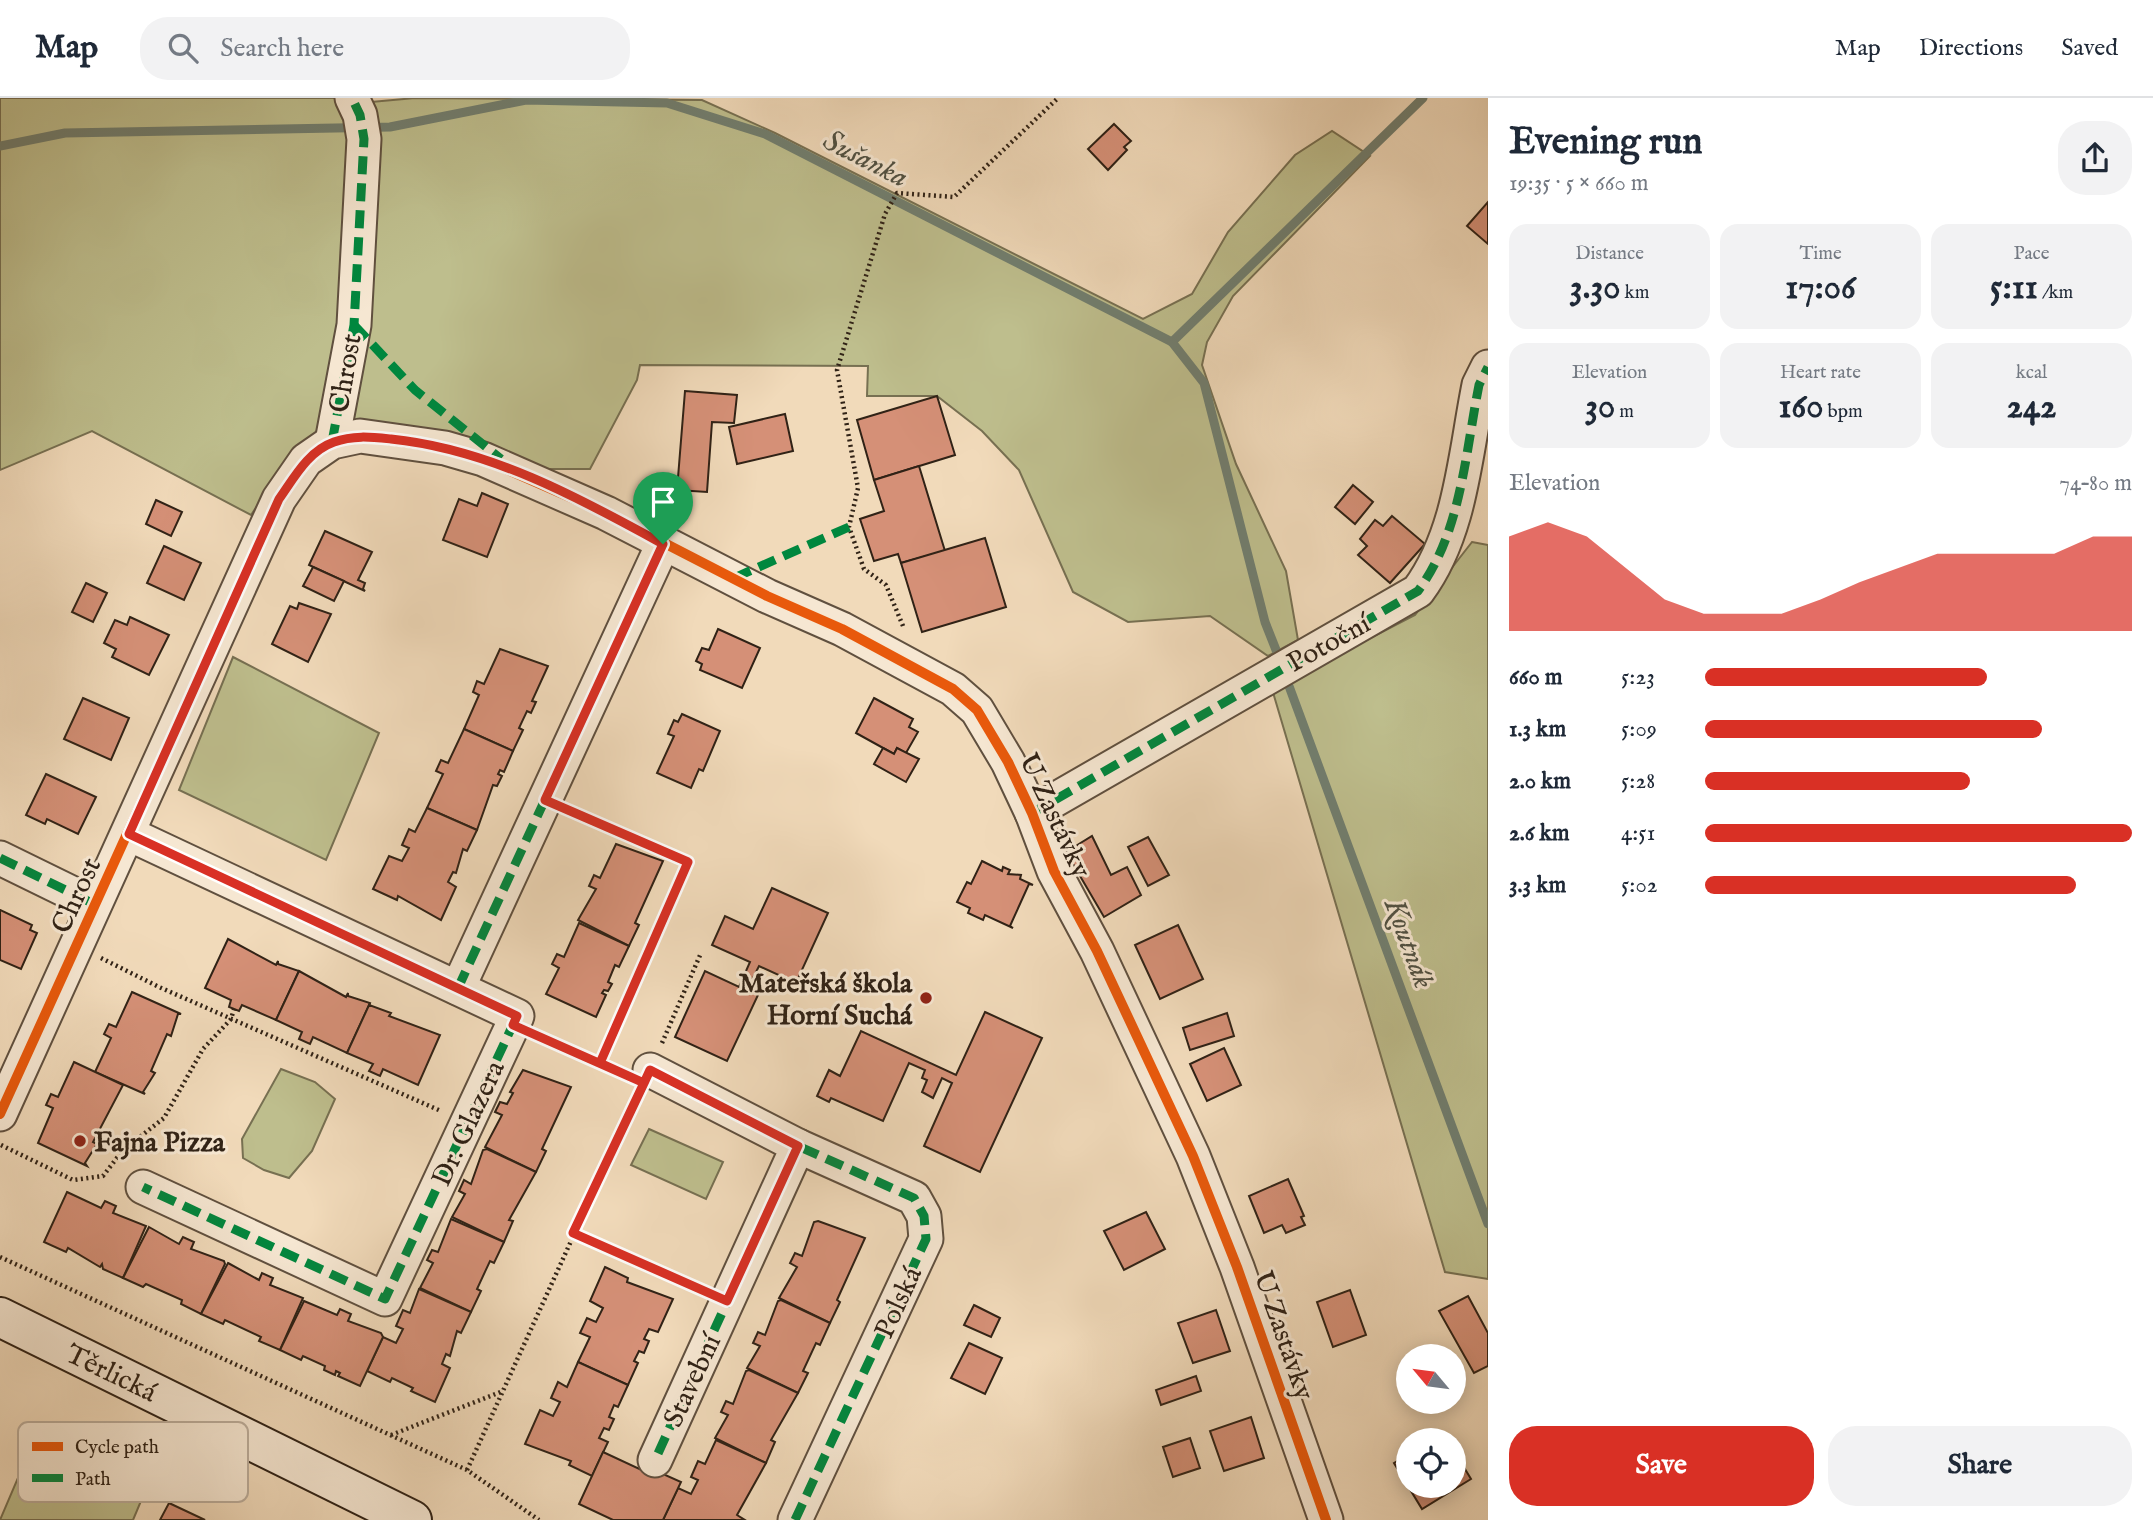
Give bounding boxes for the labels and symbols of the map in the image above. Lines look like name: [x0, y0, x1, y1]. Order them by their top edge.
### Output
water label: Sušanka: [816, 122, 914, 197]
street label: Chrost: [322, 331, 371, 416]
pin: [633, 472, 693, 544]
street label: Potoční: [1281, 606, 1378, 681]
street label: U Zastávky: [1010, 748, 1098, 884]
street label: Chrost: [45, 852, 110, 940]
water label: Koutnák: [1374, 893, 1442, 994]
place label: Mateřská škola Horní Suchá: [738, 967, 913, 1034]
marker: Mateřská škola Horní Suchá: [918, 990, 934, 1006]
street label: Dr. Glazera: [425, 1055, 514, 1193]
place label: Fajna Pizza: [94, 1126, 226, 1161]
marker: Fajna Pizza: [72, 1133, 88, 1149]
street label: Polská: [868, 1261, 931, 1345]
street label: U Zastávky: [1244, 1267, 1321, 1405]
street label: Stavební: [657, 1328, 731, 1433]
street label: Těrlická: [60, 1337, 163, 1412]
north arrow: [1396, 1344, 1466, 1414]
legend: [18, 1422, 248, 1502]
text: Cycle path: [75, 1436, 159, 1460]
text: Path: [75, 1468, 111, 1492]

